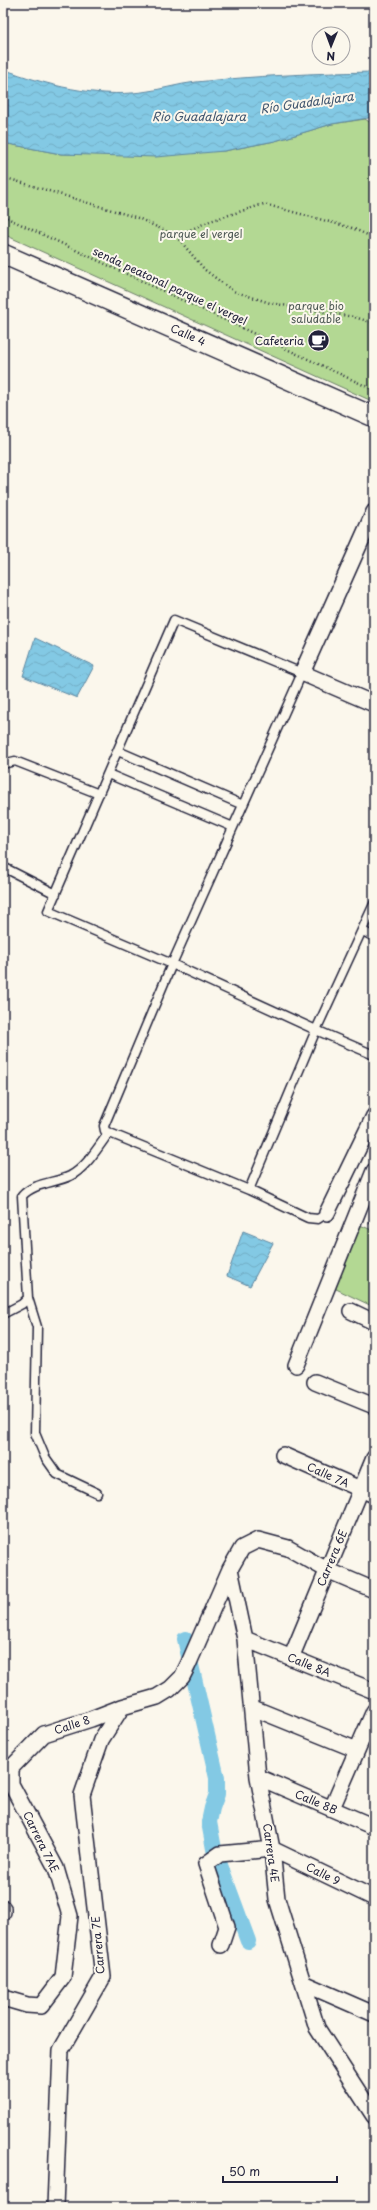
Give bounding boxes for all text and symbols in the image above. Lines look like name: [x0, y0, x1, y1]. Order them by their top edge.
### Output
north arrow: [311, 26, 351, 66]
text: N: [326, 48, 335, 65]
water label: Río Guadalajara: [259, 86, 355, 117]
water label: Rio Guadalajara: [152, 107, 247, 125]
park label: parque el vergel: [160, 225, 242, 242]
street label: senda peatonal parque el vergel: [90, 242, 250, 329]
park label: parque bio saludable: [288, 297, 344, 327]
street label: Calle 4: [168, 319, 209, 350]
cafe icon: Cafeteria: [306, 328, 332, 354]
place label: Cafeteria: [255, 332, 304, 349]
street label: Calle 7A: [304, 1458, 352, 1491]
street label: Carrera 6E: [312, 1527, 351, 1589]
street label: Calle 8A: [285, 1648, 334, 1681]
street label: Calle 8: [52, 1711, 92, 1738]
street label: Calle 8B: [292, 1785, 340, 1818]
street label: Carrera 7AE: [19, 1808, 64, 1875]
street label: Carrera 4E: [259, 1822, 284, 1884]
street label: Calle 9: [303, 1858, 343, 1889]
street label: Carrera 7E: [86, 1915, 109, 1975]
scale bar: [223, 2158, 337, 2184]
text: 50 m: [229, 2162, 260, 2180]

